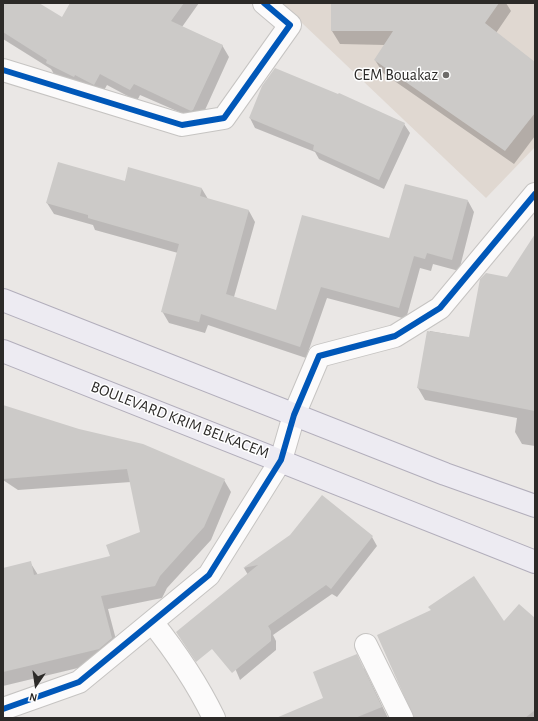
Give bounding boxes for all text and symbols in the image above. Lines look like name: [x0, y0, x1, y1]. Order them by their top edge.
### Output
place label: CEM Bouakaz: [354, 65, 438, 85]
marker: CEM Bouakaz: [441, 70, 451, 80]
street label: BOULEVARD KRIM BELKACEM: [88, 377, 272, 463]
north arrow: [16, 665, 56, 705]
text: N: [28, 691, 38, 703]

